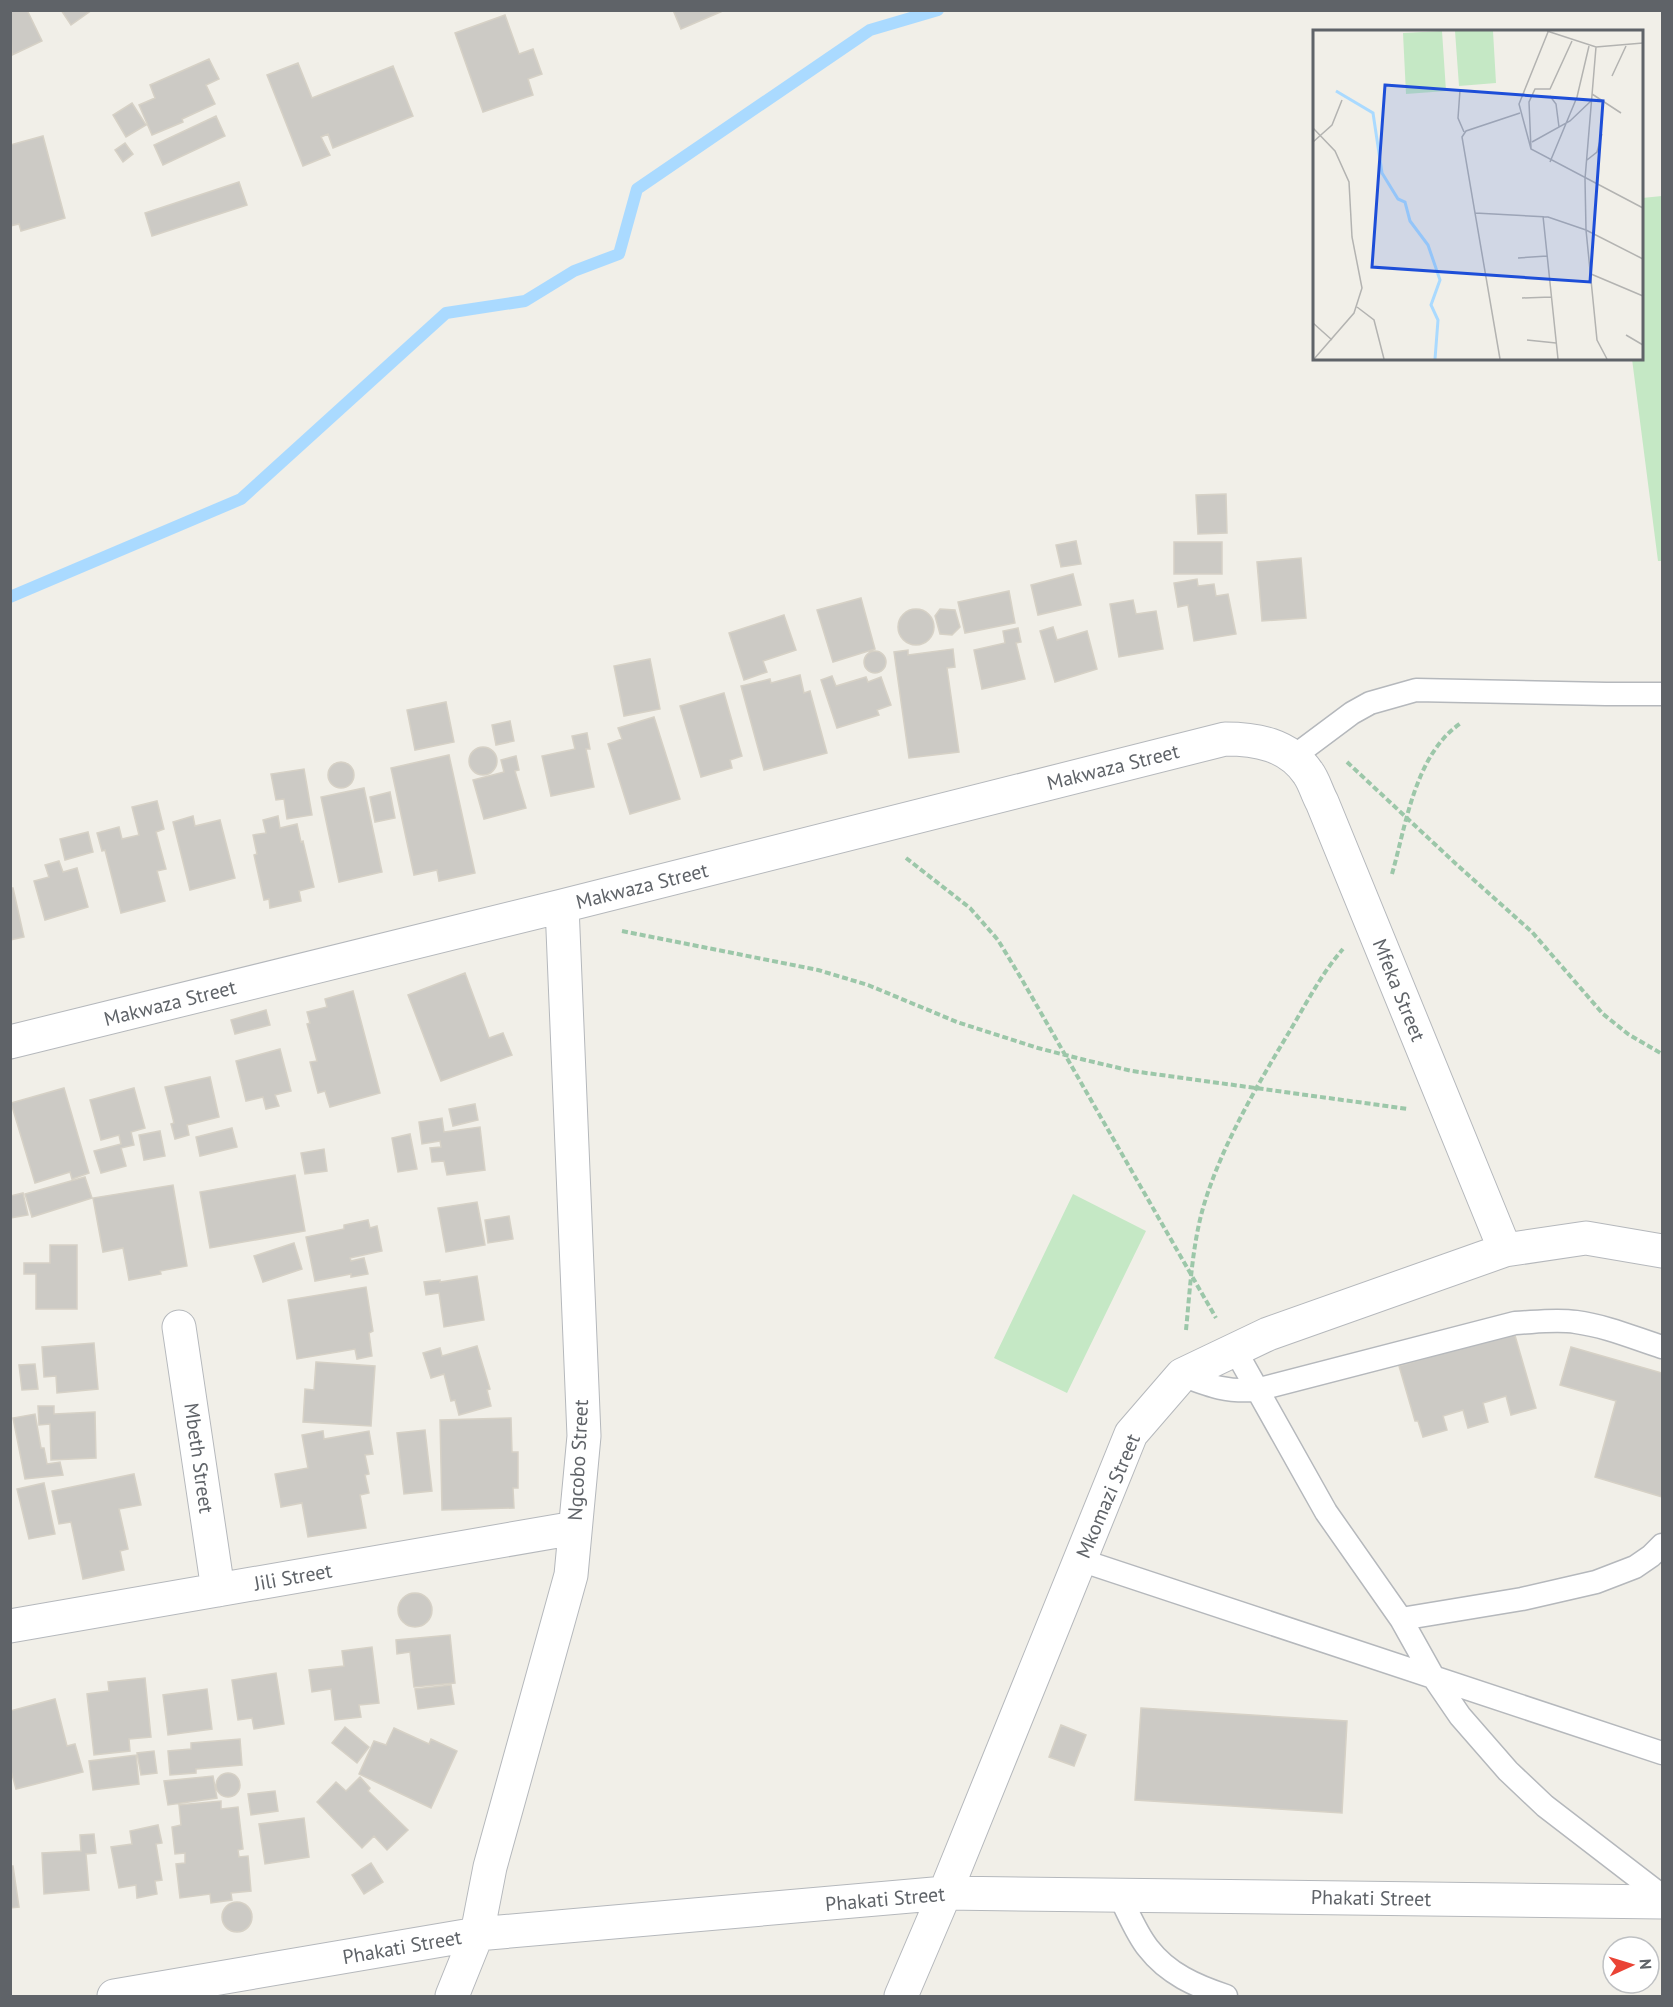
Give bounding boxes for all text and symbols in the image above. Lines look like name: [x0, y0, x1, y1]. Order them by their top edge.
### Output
inset map: [1313, 30, 1643, 360]
street label: Makwaza Street: [1044, 738, 1182, 796]
street label: Makwaza Street: [573, 857, 711, 915]
street label: Mfeka Street: [1367, 935, 1431, 1045]
street label: Makwaza Street: [101, 974, 239, 1032]
street label: Ngcobo Street: [562, 1398, 594, 1521]
street label: Mbeth Street: [178, 1401, 220, 1515]
street label: Mkomazi Street: [1070, 1430, 1146, 1562]
street label: Jili Street: [251, 1557, 334, 1597]
street label: Phakati Street: [824, 1881, 946, 1917]
street label: Phakati Street: [1311, 1884, 1431, 1912]
street label: Phakati Street: [341, 1924, 464, 1970]
north arrow: [1601, 1935, 1661, 1995]
text: N: [1636, 1958, 1656, 1970]

